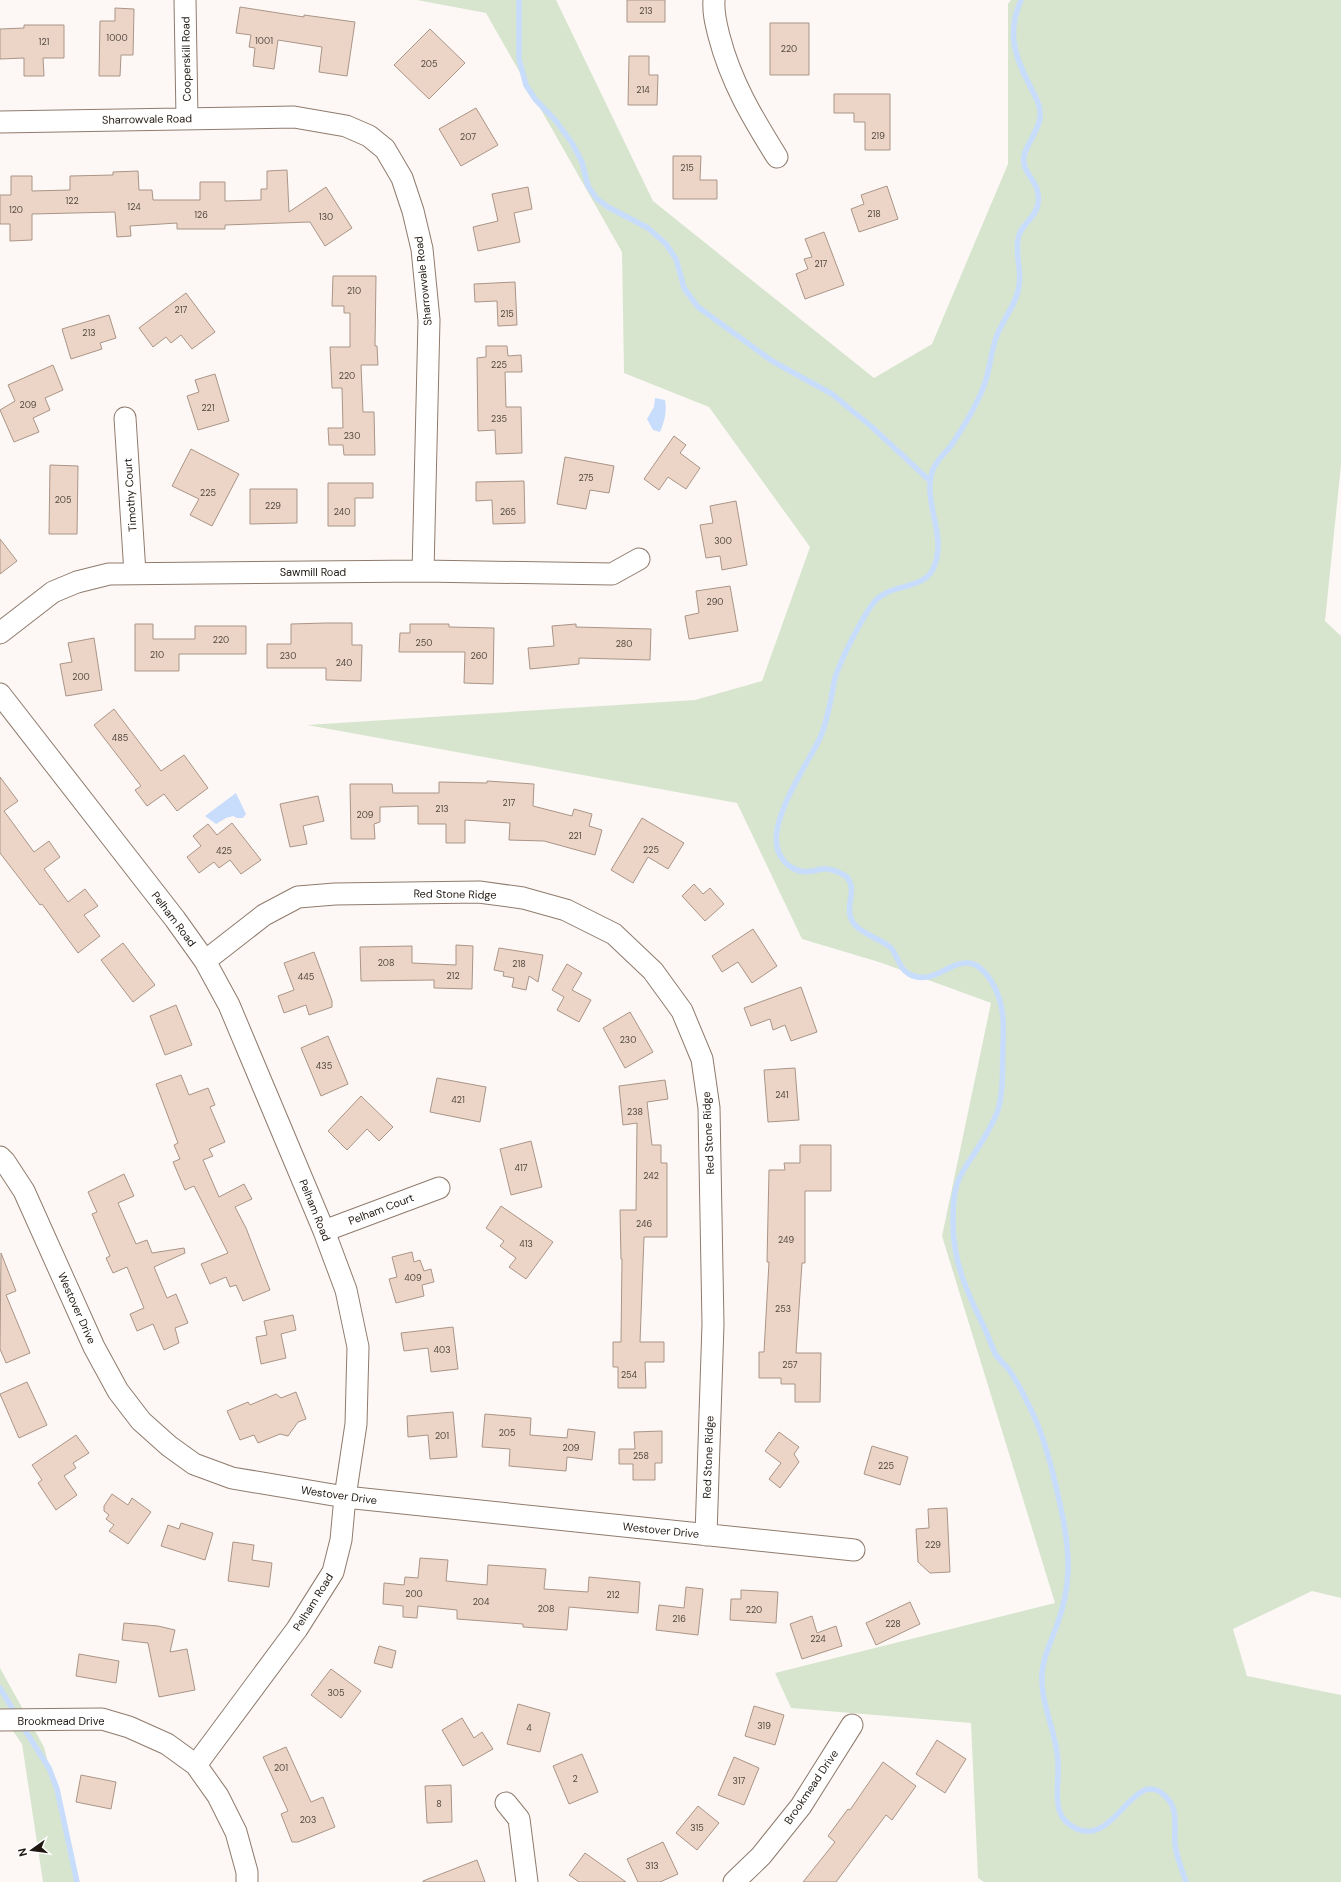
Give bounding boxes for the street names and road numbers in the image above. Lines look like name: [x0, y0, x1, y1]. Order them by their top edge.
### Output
street label: Cooperskill Road: [178, 16, 194, 102]
street label: Sharrowvale Road: [102, 111, 192, 127]
street label: Sharrowvale Road: [411, 235, 435, 327]
street label: Timothy Court: [120, 458, 140, 532]
street label: Sawmill Road: [280, 565, 346, 579]
street label: Red Stone Ridge: [413, 886, 497, 902]
street label: Pelham Road: [149, 889, 199, 949]
street label: Red Stone Ridge: [699, 1091, 717, 1175]
street label: Pelham Road: [296, 1177, 334, 1243]
street label: Pelham Court: [346, 1190, 416, 1228]
street label: Westover Drive: [55, 1270, 99, 1346]
street label: Red Stone Ridge: [700, 1415, 716, 1499]
street label: Westover Drive: [300, 1483, 378, 1507]
street label: Westover Drive: [622, 1519, 700, 1541]
street label: Pelham Road: [290, 1570, 336, 1633]
street label: Brookmead Drive: [18, 1714, 105, 1728]
street label: Brookmead Drive: [781, 1747, 841, 1827]

